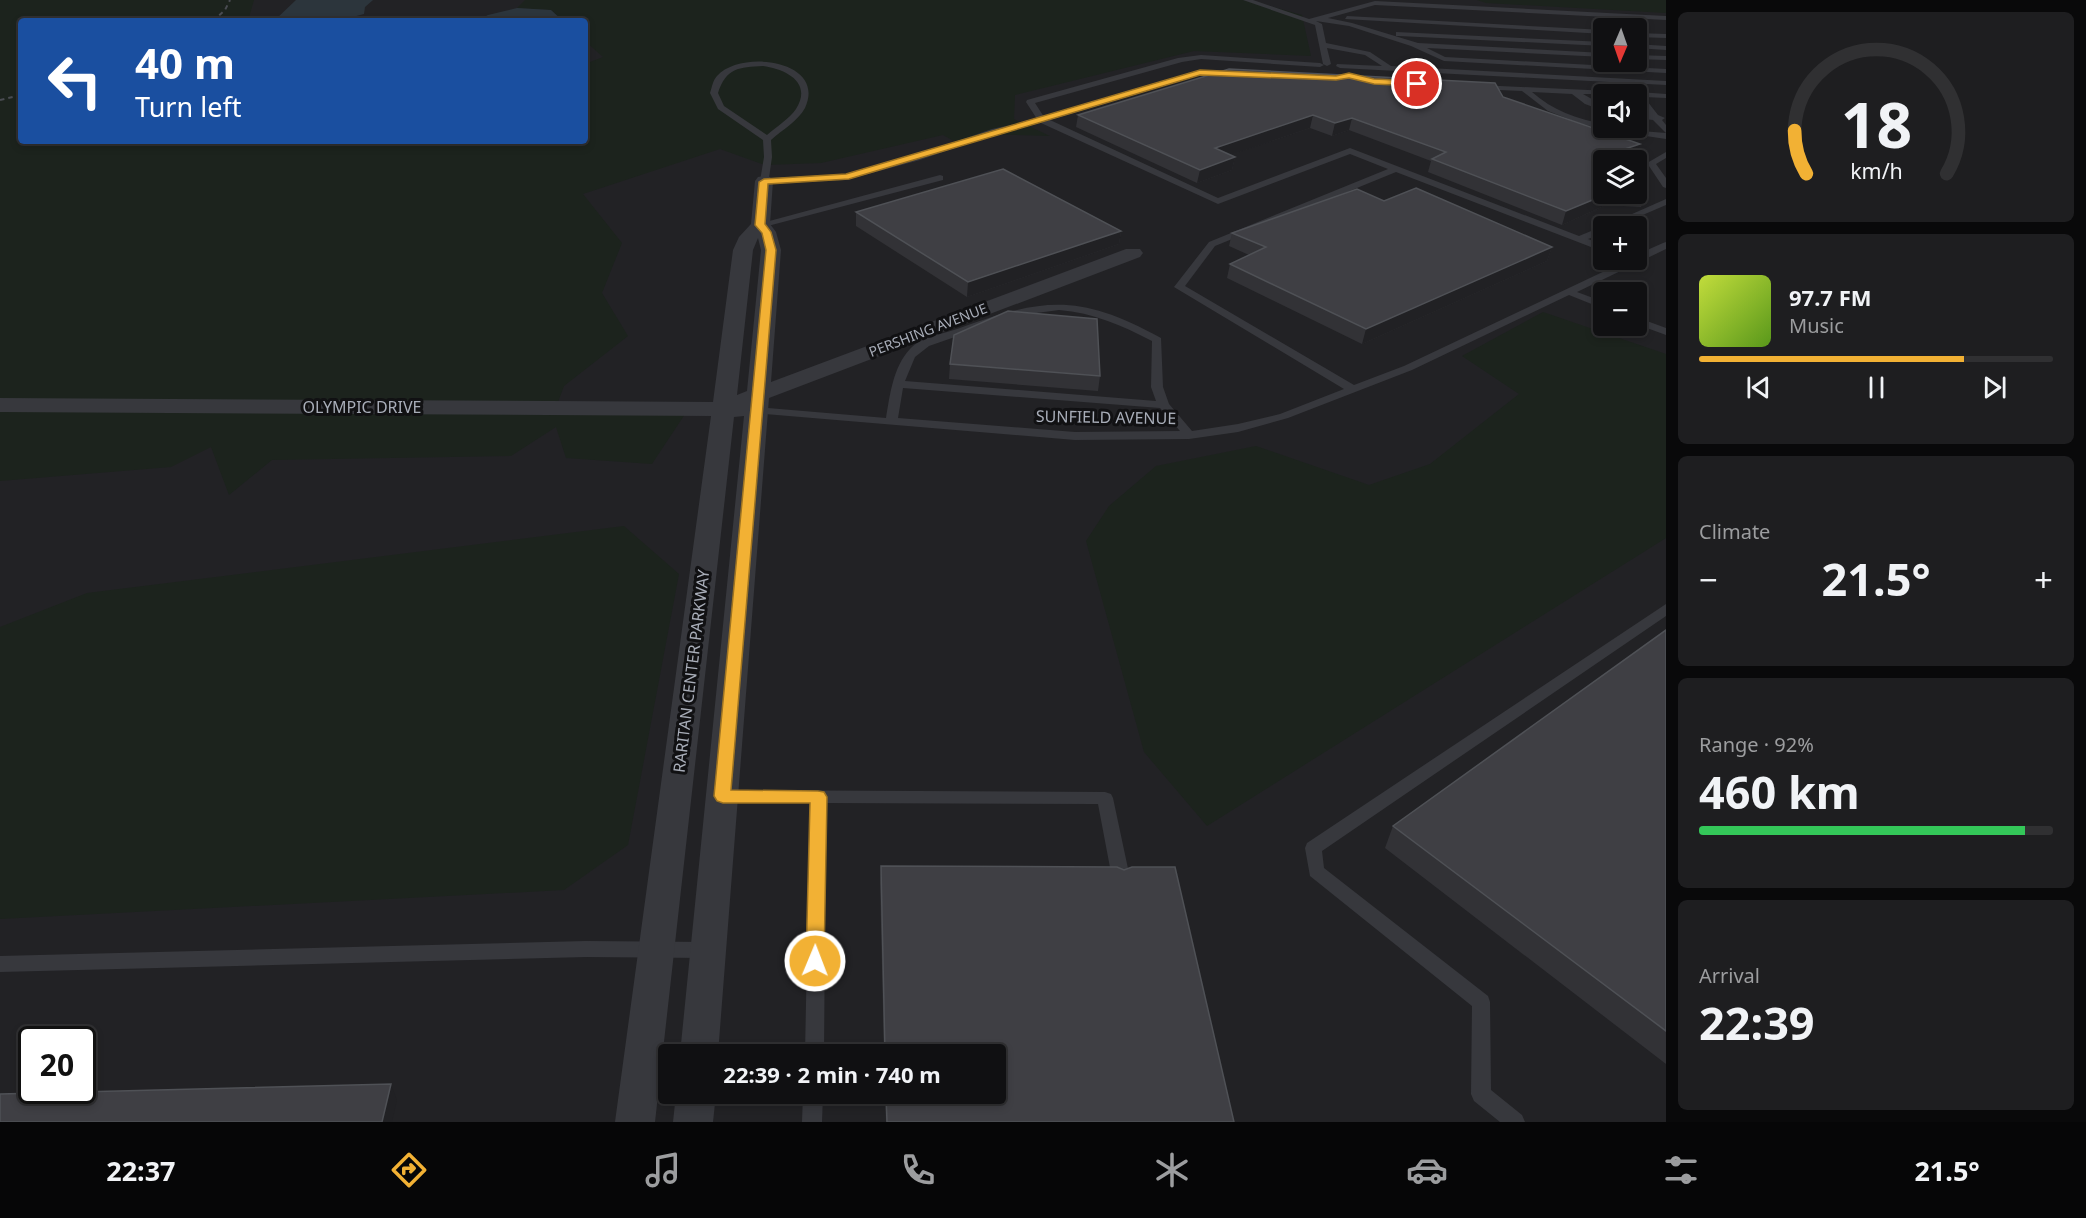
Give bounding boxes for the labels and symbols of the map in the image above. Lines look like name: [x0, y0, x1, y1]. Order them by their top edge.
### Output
north arrow: [1593, 18, 1647, 72]
pin: [1391, 58, 1442, 109]
street label: PERSHING AVENUE: [866, 298, 990, 361]
street label: OLYMPIC DRIVE: [303, 396, 421, 418]
street label: SUNFIELD AVENUE: [1036, 405, 1176, 429]
street label: RARITAN CENTER PARKWAY: [668, 567, 714, 774]
position arrow: [783, 929, 847, 993]
speed limit sign: 20: [18, 1026, 96, 1104]

